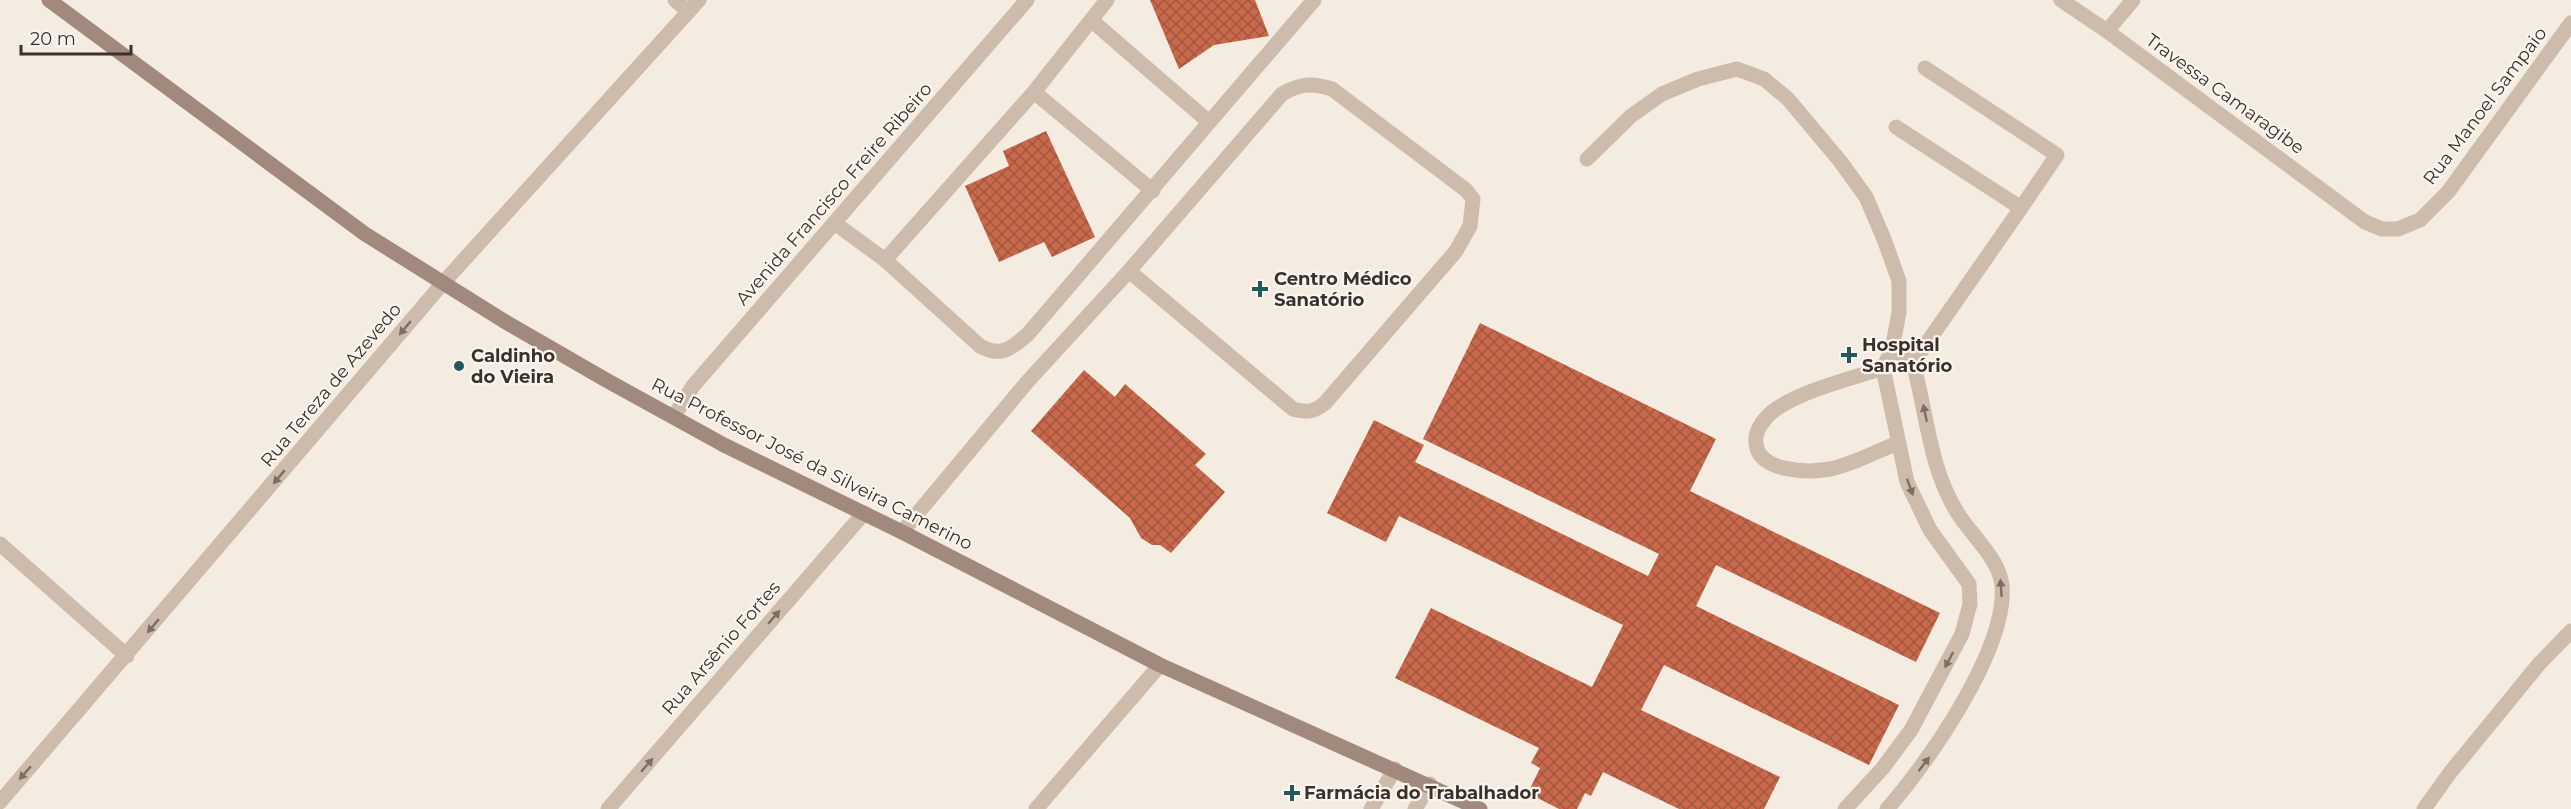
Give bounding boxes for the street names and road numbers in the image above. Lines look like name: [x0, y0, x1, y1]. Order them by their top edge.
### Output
street label: Rua Manoel Sampaio: [2418, 23, 2552, 189]
street label: Travessa Camaragibe: [2141, 29, 2309, 159]
street label: Avenida Francisco Freire Ribeiro: [731, 78, 937, 310]
street label: Rua Tereza de Azevedo: [256, 299, 406, 471]
street label: Rua Professor José da Silveira Camerino: [648, 373, 976, 555]
street label: Rua Arsênio Fortes: [657, 577, 785, 719]

